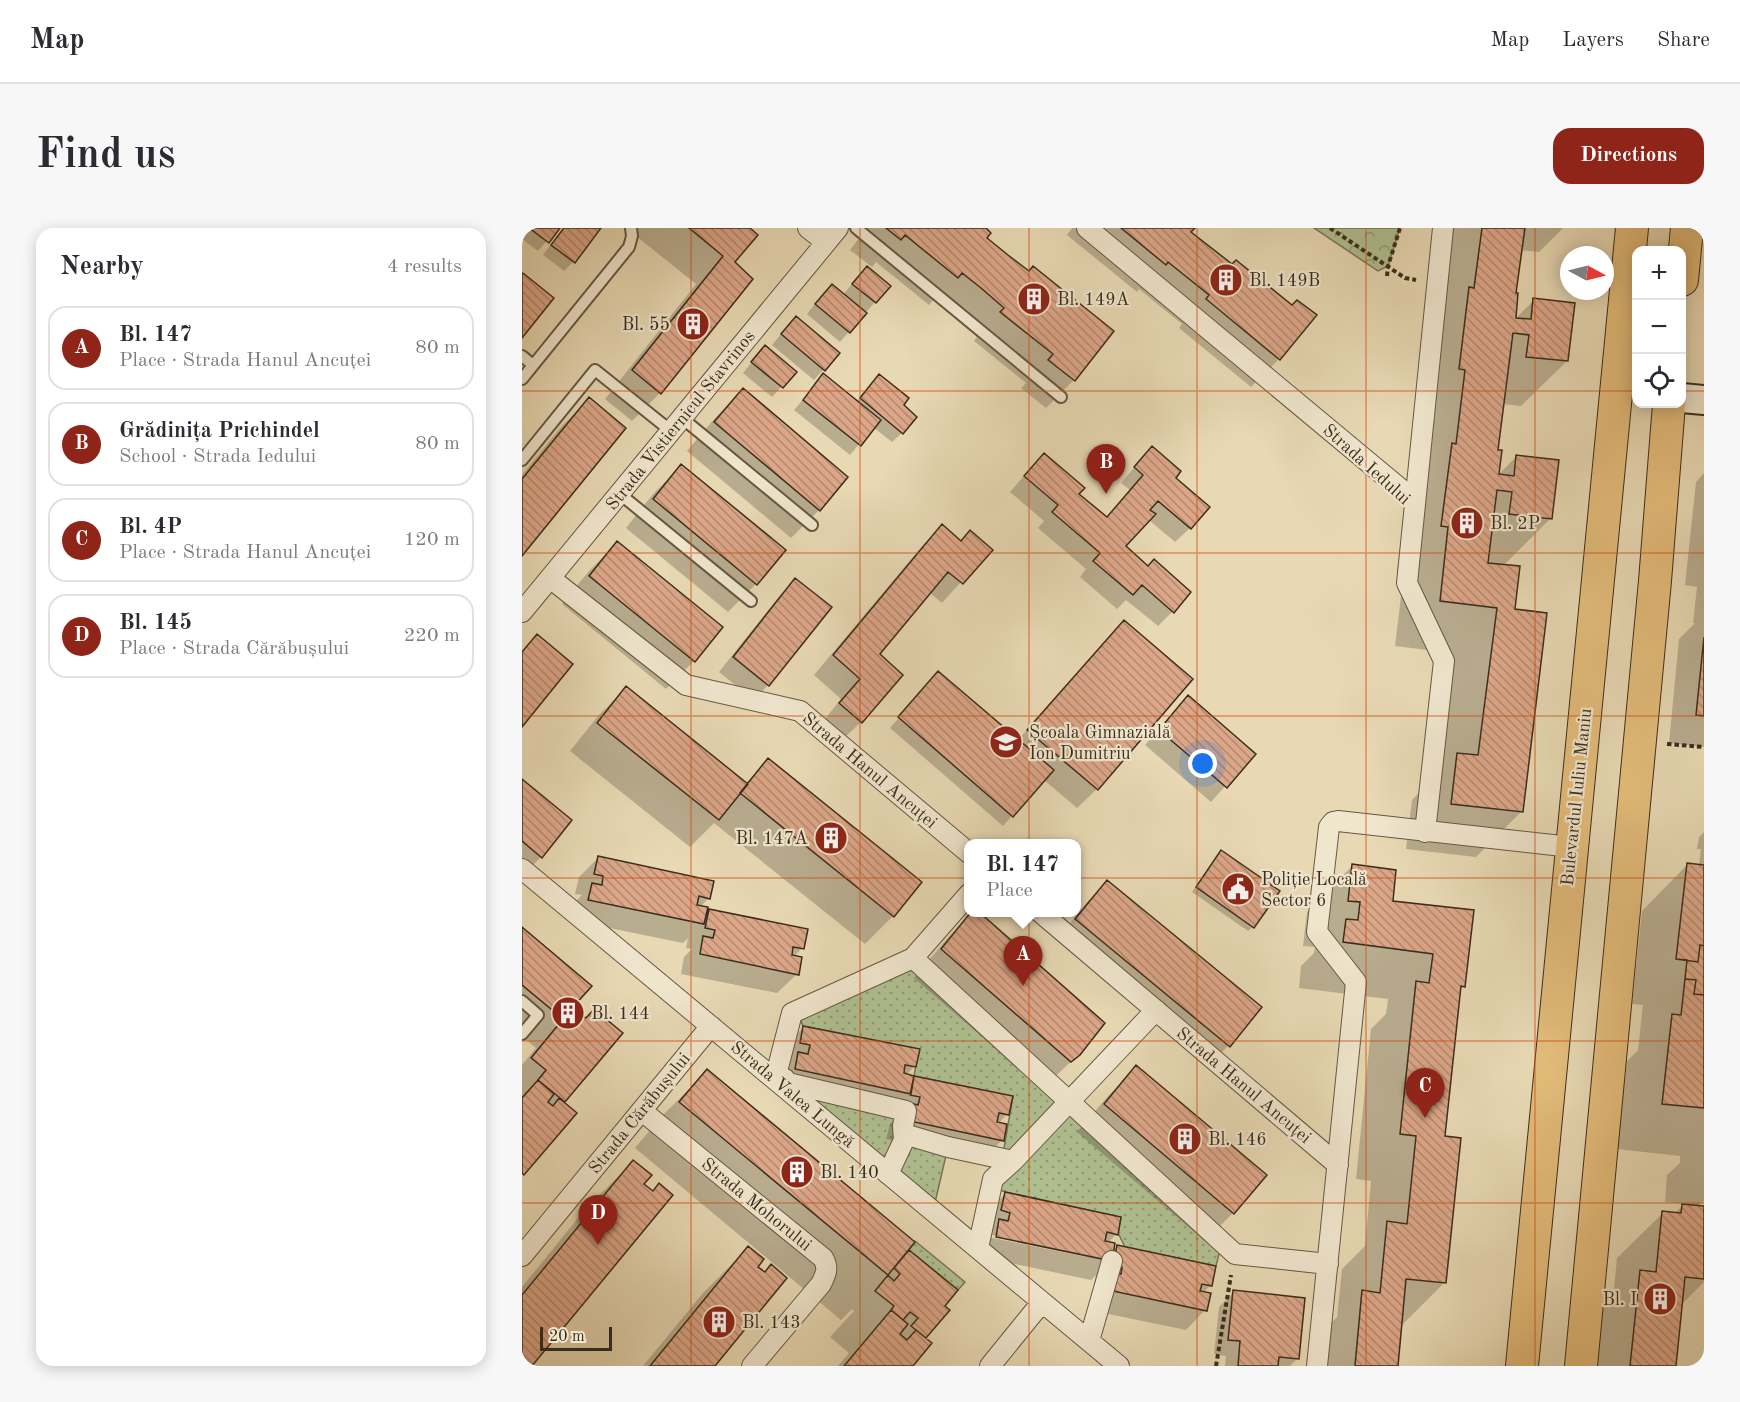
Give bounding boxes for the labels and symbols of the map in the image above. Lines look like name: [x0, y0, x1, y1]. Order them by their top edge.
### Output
north arrow: [1560, 246, 1614, 300]
building icon: Bl. 149B: [1208, 262, 1244, 298]
place label: Bl. 149B: [1249, 272, 1320, 290]
building icon: Bl. 149A: [1016, 281, 1052, 317]
place label: Bl. 149A: [1057, 291, 1130, 309]
building icon: Bl. 55: [675, 306, 711, 342]
place label: Bl. 55: [622, 316, 670, 334]
street label: Strada Vistiernicul Stavrinos: [603, 327, 759, 514]
street label: Strada Iedului: [1319, 421, 1414, 509]
pin: B: [1086, 444, 1126, 494]
building icon: Bl. 2P: [1449, 505, 1485, 541]
place label: Bl. 2P: [1490, 515, 1540, 533]
street label: Bulevardul Iuliu Maniu: [1559, 707, 1595, 887]
street label: Strada Hanul Ancuței: [798, 709, 940, 833]
school or university icon: Școala Gimnazială Ion Dumitriu: [988, 724, 1024, 760]
place label: Școala Gimnazială Ion Dumitriu: [1029, 724, 1171, 763]
your location: [1188, 749, 1217, 778]
building icon: Bl. 147A: [813, 820, 849, 856]
place label: Bl. 147A: [736, 830, 808, 848]
public building icon: Poliție Locală Sector 6: [1220, 871, 1256, 907]
place label: Poliție Locală Sector 6: [1261, 871, 1367, 910]
pin: A: [1004, 936, 1042, 986]
building icon: Bl. 144: [550, 995, 586, 1031]
place label: Bl. 144: [591, 1005, 650, 1023]
street label: Strada Hanul Ancuței: [1172, 1024, 1314, 1148]
street label: Strada Valea Lungă: [727, 1038, 858, 1152]
street label: Strada Cărăbușului: [586, 1050, 695, 1178]
pin: C: [1406, 1068, 1444, 1118]
building icon: Bl. 146: [1167, 1121, 1203, 1157]
place label: Bl. 146: [1208, 1131, 1267, 1149]
building icon: Bl. 140: [779, 1154, 815, 1190]
street label: Strada Mohorului: [698, 1155, 815, 1255]
place label: Bl. 140: [820, 1164, 879, 1182]
pin: D: [578, 1196, 618, 1245]
building icon: Bl. I: [1642, 1281, 1678, 1317]
place label: Bl. I: [1603, 1291, 1637, 1309]
building icon: Bl. 143: [701, 1304, 737, 1340]
place label: Bl. 143: [742, 1314, 801, 1332]
scale bar: [540, 1324, 612, 1352]

